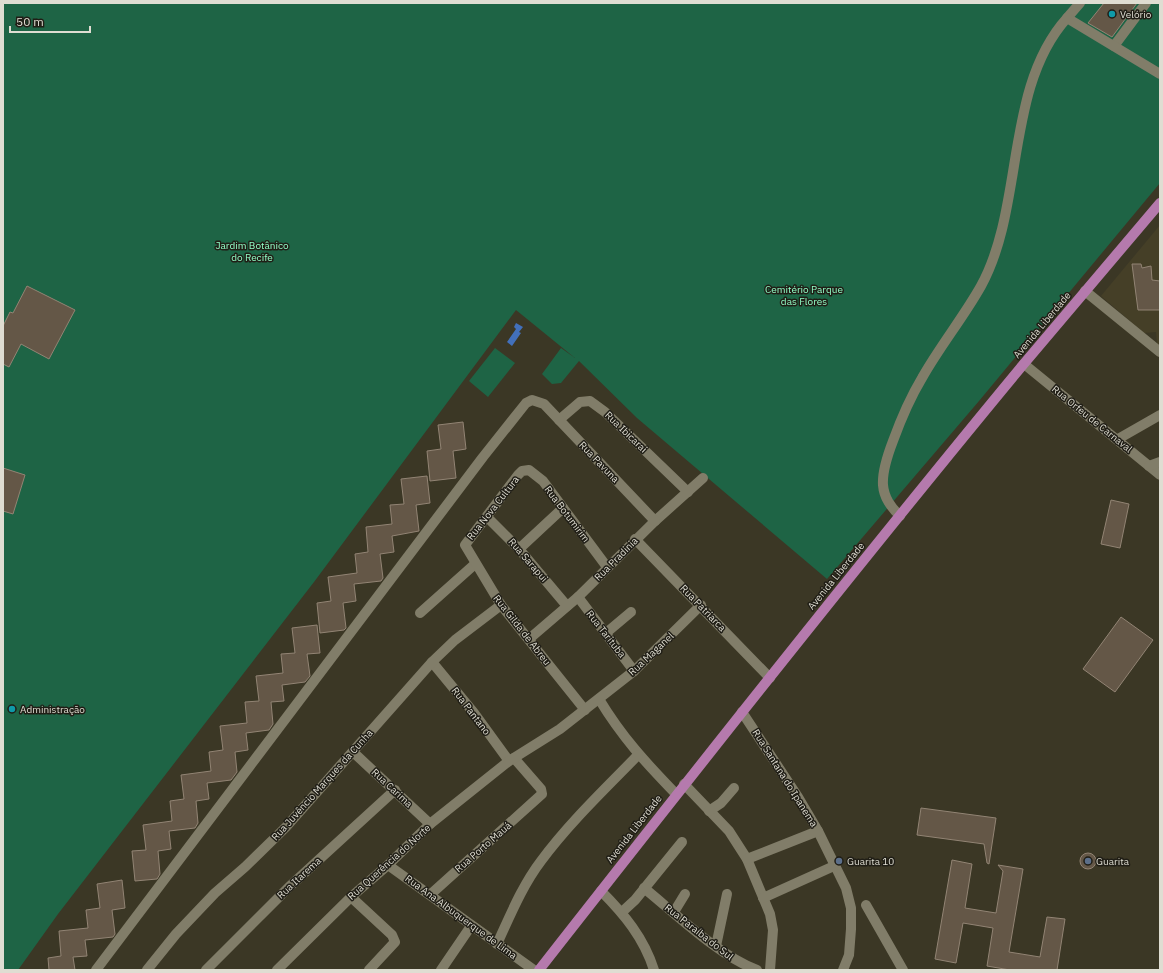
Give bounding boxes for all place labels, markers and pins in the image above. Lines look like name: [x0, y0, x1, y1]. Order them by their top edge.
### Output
place label: Velório: [1120, 8, 1152, 21]
marker: Velório: [1107, 9, 1117, 19]
place label: Administração: [20, 703, 85, 716]
marker: Administração: [7, 704, 17, 714]
place label: Guarita 10: [847, 855, 894, 868]
place label: Guarita: [1096, 855, 1130, 868]
marker: Guarita 10: [834, 856, 844, 866]
marker: Guarita: [1083, 856, 1093, 866]

